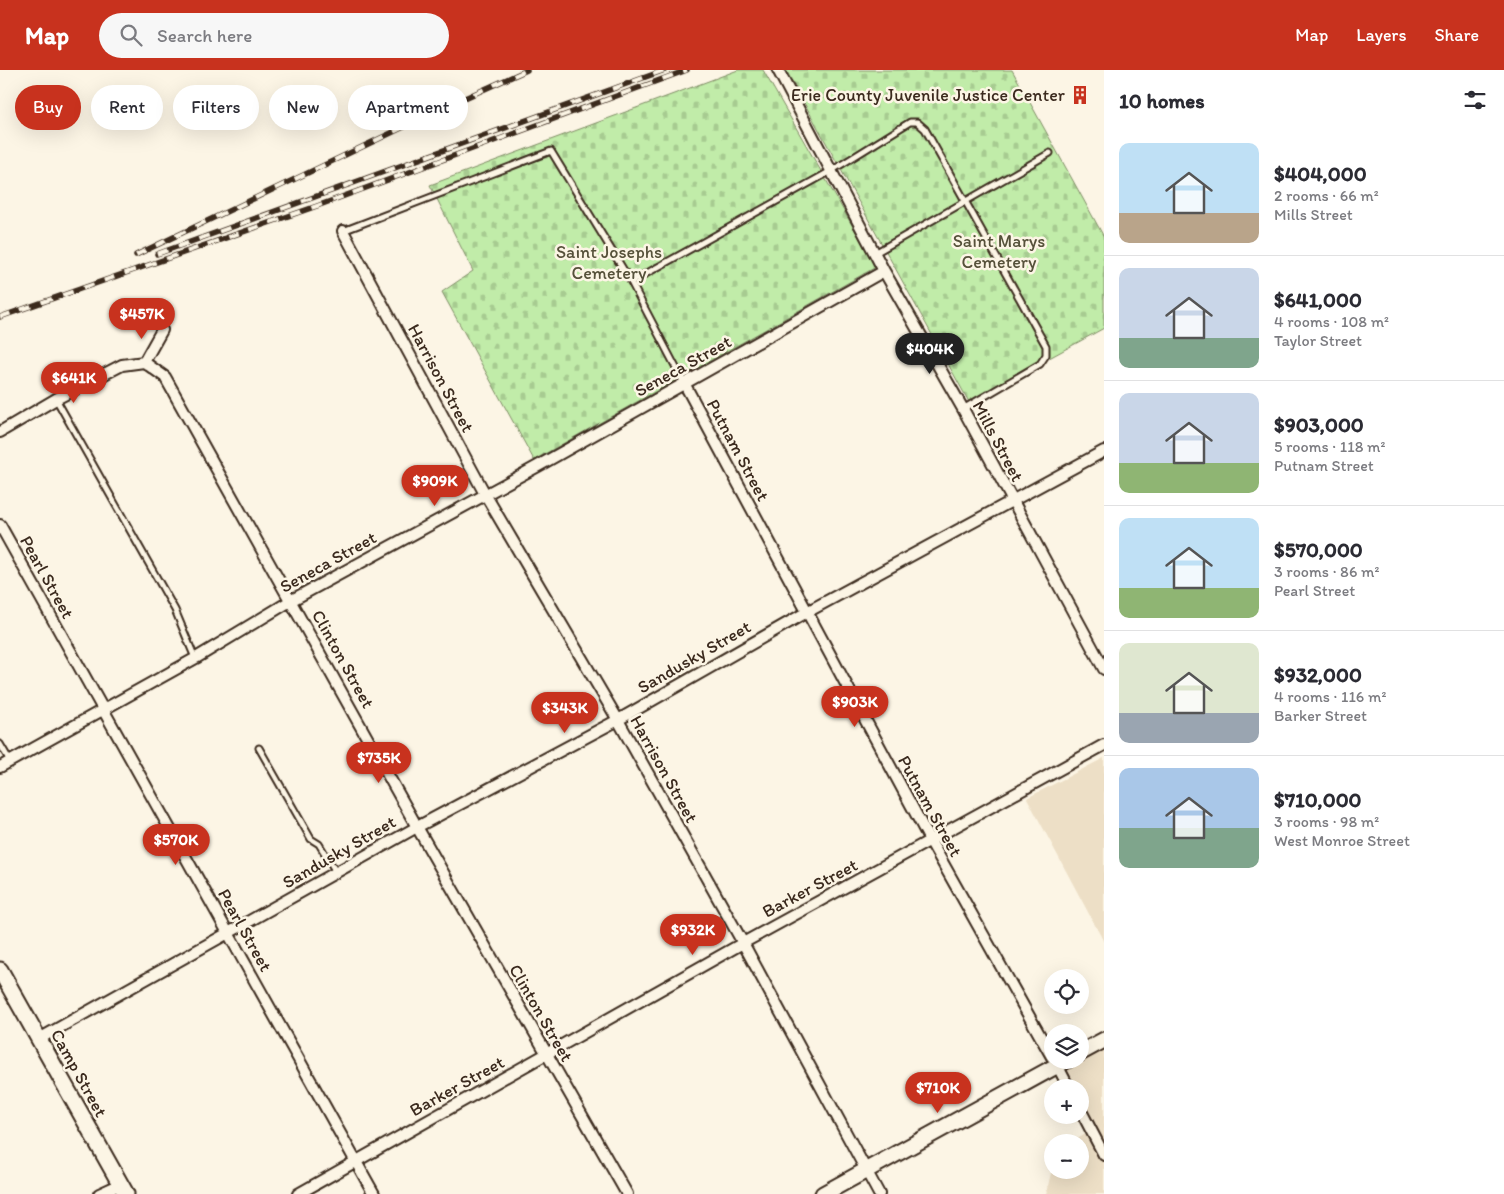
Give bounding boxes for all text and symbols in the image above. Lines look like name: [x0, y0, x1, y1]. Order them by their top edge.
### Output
search box: [99, 13, 449, 58]
text: Map: [25, 21, 69, 50]
icon: search: [117, 21, 145, 49]
text: Search here: [157, 24, 252, 47]
text: Map: [1295, 24, 1328, 46]
text: Layers: [1356, 24, 1406, 46]
text: Share: [1434, 24, 1479, 46]
place label: Erie County Juvenile Justice Center: [791, 84, 1066, 106]
building icon: Erie County Juvenile Justice Center: [1069, 84, 1091, 106]
chip: Buy: [15, 85, 81, 130]
chip: Rent: [91, 85, 163, 130]
chip: Filters: [173, 85, 259, 130]
chip: New: [269, 85, 338, 130]
chip: Apartment: [348, 85, 468, 130]
icon: filters: [1461, 86, 1489, 114]
text: 10 homes: [1119, 88, 1205, 113]
text: $404,000: [1274, 161, 1367, 186]
icon: home: [1159, 163, 1219, 223]
text: 2 rooms · 66 m²: [1274, 186, 1379, 205]
text: Mills Street: [1274, 205, 1353, 224]
park label: Saint Marys Cemetery: [953, 230, 1045, 273]
park label: Saint Josephs Cemetery: [556, 241, 662, 284]
text: $641,000: [1274, 287, 1362, 312]
icon: home: [1159, 288, 1219, 348]
pin: $457K: [107, 298, 177, 340]
text: $457K: [120, 304, 164, 323]
text: 4 rooms · 108 m²: [1274, 312, 1389, 331]
street label: Harrison Street: [403, 320, 479, 436]
street label: Seneca Street: [631, 330, 735, 402]
text: Taylor Street: [1274, 331, 1362, 350]
pin: $404K: [895, 332, 965, 375]
text: $404K: [906, 339, 954, 358]
pin: $641K: [39, 362, 109, 404]
text: $641K: [52, 368, 96, 387]
street label: Putnam Street: [702, 395, 774, 505]
street label: Mills Street: [967, 397, 1029, 486]
text: $903,000: [1274, 412, 1364, 437]
icon: home: [1159, 413, 1219, 473]
text: 5 rooms · 118 m²: [1274, 437, 1385, 456]
text: Putnam Street: [1274, 456, 1374, 475]
pin: $909K: [400, 464, 470, 507]
text: $909K: [413, 471, 457, 490]
street label: Seneca Street: [276, 526, 380, 598]
street label: Pearl Street: [15, 532, 79, 623]
text: $570,000: [1274, 537, 1363, 562]
icon: home: [1159, 538, 1219, 598]
text: 3 rooms · 86 m²: [1274, 562, 1379, 581]
text: Pearl Street: [1274, 581, 1355, 600]
street label: Clinton Street: [307, 606, 379, 712]
street label: Sandusky Street: [634, 616, 755, 698]
text: $932,000: [1274, 662, 1362, 687]
icon: home: [1159, 663, 1219, 723]
pin: $903K: [820, 686, 890, 728]
text: 4 rooms · 116 m²: [1274, 687, 1386, 706]
pin: $343K: [530, 692, 600, 734]
text: $903K: [832, 692, 878, 711]
text: $343K: [542, 698, 588, 717]
text: Barker Street: [1274, 706, 1367, 725]
street label: Harrison Street: [625, 711, 703, 827]
pin: $735K: [344, 742, 414, 784]
text: $735K: [357, 748, 401, 767]
street label: Putnam Street: [893, 752, 967, 861]
text: $710,000: [1274, 787, 1362, 812]
icon: home: [1159, 788, 1219, 848]
street label: Sandusky Street: [279, 811, 400, 893]
text: 3 rooms · 98 m²: [1274, 812, 1379, 831]
pin: $570K: [141, 824, 211, 866]
text: $570K: [154, 830, 198, 849]
text: West Monroe Street: [1274, 831, 1410, 850]
street label: Barker Street: [759, 854, 862, 922]
street label: Pearl Street: [213, 885, 277, 976]
pin: $932K: [658, 914, 728, 956]
text: $932K: [671, 920, 715, 939]
street label: Clinton Street: [504, 960, 578, 1066]
map controls: [1044, 969, 1089, 1179]
button: locate: [1044, 969, 1089, 1014]
button: layers: [1044, 1024, 1089, 1069]
street label: Camp Street: [46, 1025, 112, 1121]
street label: Barker Street: [406, 1051, 508, 1121]
pin: $710K: [903, 1072, 973, 1114]
text: $710K: [916, 1078, 960, 1097]
button: +: [1044, 1079, 1089, 1124]
button: −: [1044, 1134, 1089, 1179]

